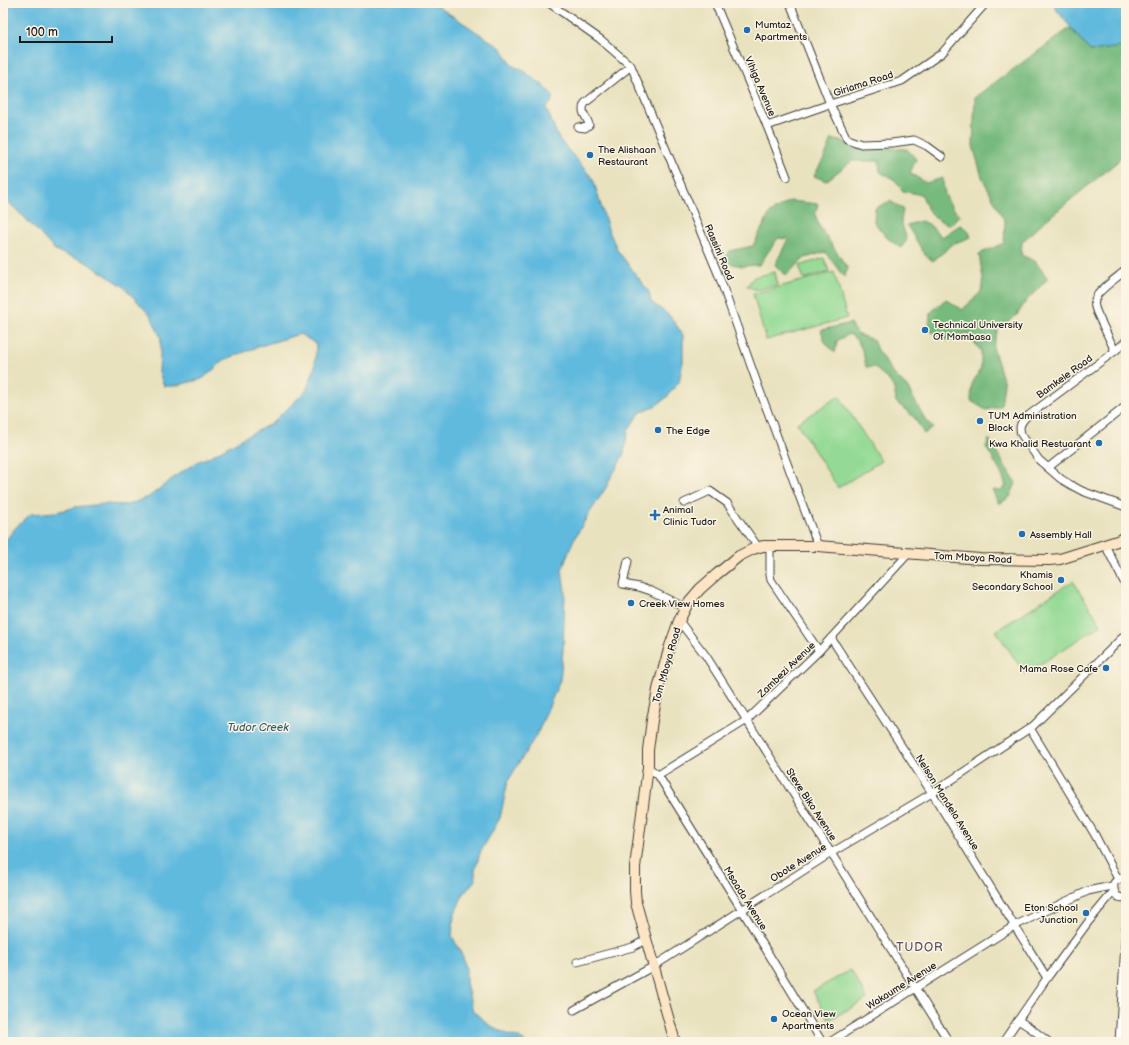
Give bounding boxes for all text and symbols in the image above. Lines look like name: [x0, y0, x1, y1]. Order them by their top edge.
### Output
scale bar: [20, 18, 112, 44]
place label: Mumtaz Apartments: [755, 19, 807, 43]
text: 100 m: [26, 25, 58, 40]
marker: Mumtaz Apartments: [742, 25, 752, 35]
street label: Vihiga Avenue: [742, 55, 778, 118]
street label: Giriama Road: [832, 69, 895, 99]
place label: The Alishaan Restaurant: [598, 144, 656, 168]
marker: The Alishaan Restaurant: [585, 150, 595, 160]
street label: Rassini Road: [702, 222, 736, 283]
place label: Technical University Of Mombasa: [933, 319, 1023, 343]
marker: Technical University Of Mombasa: [920, 325, 930, 335]
street label: Bamkele Road: [1034, 352, 1095, 401]
place label: TUM Administration Block: [988, 410, 1077, 434]
marker: TUM Administration Block: [975, 416, 985, 426]
marker: The Edge: [653, 425, 663, 435]
place label: The Edge: [666, 425, 710, 437]
place label: Kwa Khalid Restuarant: [989, 438, 1091, 450]
marker: Kwa Khalid Restuarant: [1094, 438, 1104, 448]
place label: Animal Clinic Tudor: [663, 504, 717, 528]
marker: Animal Clinic Tudor: [650, 510, 660, 520]
marker: Assembly Hall: [1017, 529, 1027, 539]
place label: Assembly Hall: [1030, 529, 1092, 541]
street label: Tom Mboya Road: [934, 550, 1013, 566]
place label: Khamis Secondary School: [972, 569, 1053, 593]
marker: Khamis Secondary School: [1056, 575, 1066, 585]
marker: Creek View Homes: [626, 598, 636, 608]
place label: Creek View Homes: [639, 598, 725, 610]
street label: Tom Mboya Road: [650, 626, 684, 705]
street label: Zambezi Avenue: [755, 639, 818, 701]
place label: Mama Rose Cafe: [1019, 663, 1098, 675]
marker: Mama Rose Cafe: [1101, 663, 1111, 673]
water label: Tudor Creek: [227, 721, 289, 734]
street label: Nelson Mandela Avenue: [913, 753, 982, 853]
street label: Steve Biko Avenue: [783, 766, 839, 843]
street label: Obote Avenue: [768, 841, 829, 885]
street label: Msaada Avenue: [721, 865, 769, 933]
place label: Eton School Junction: [1024, 902, 1078, 926]
marker: Eton School Junction: [1081, 908, 1091, 918]
district label: TUDOR: [896, 940, 944, 955]
street label: Wakaume Avenue: [864, 959, 939, 1012]
place label: Ocean View Apartments: [782, 1008, 836, 1032]
marker: Ocean View Apartments: [769, 1014, 779, 1024]

